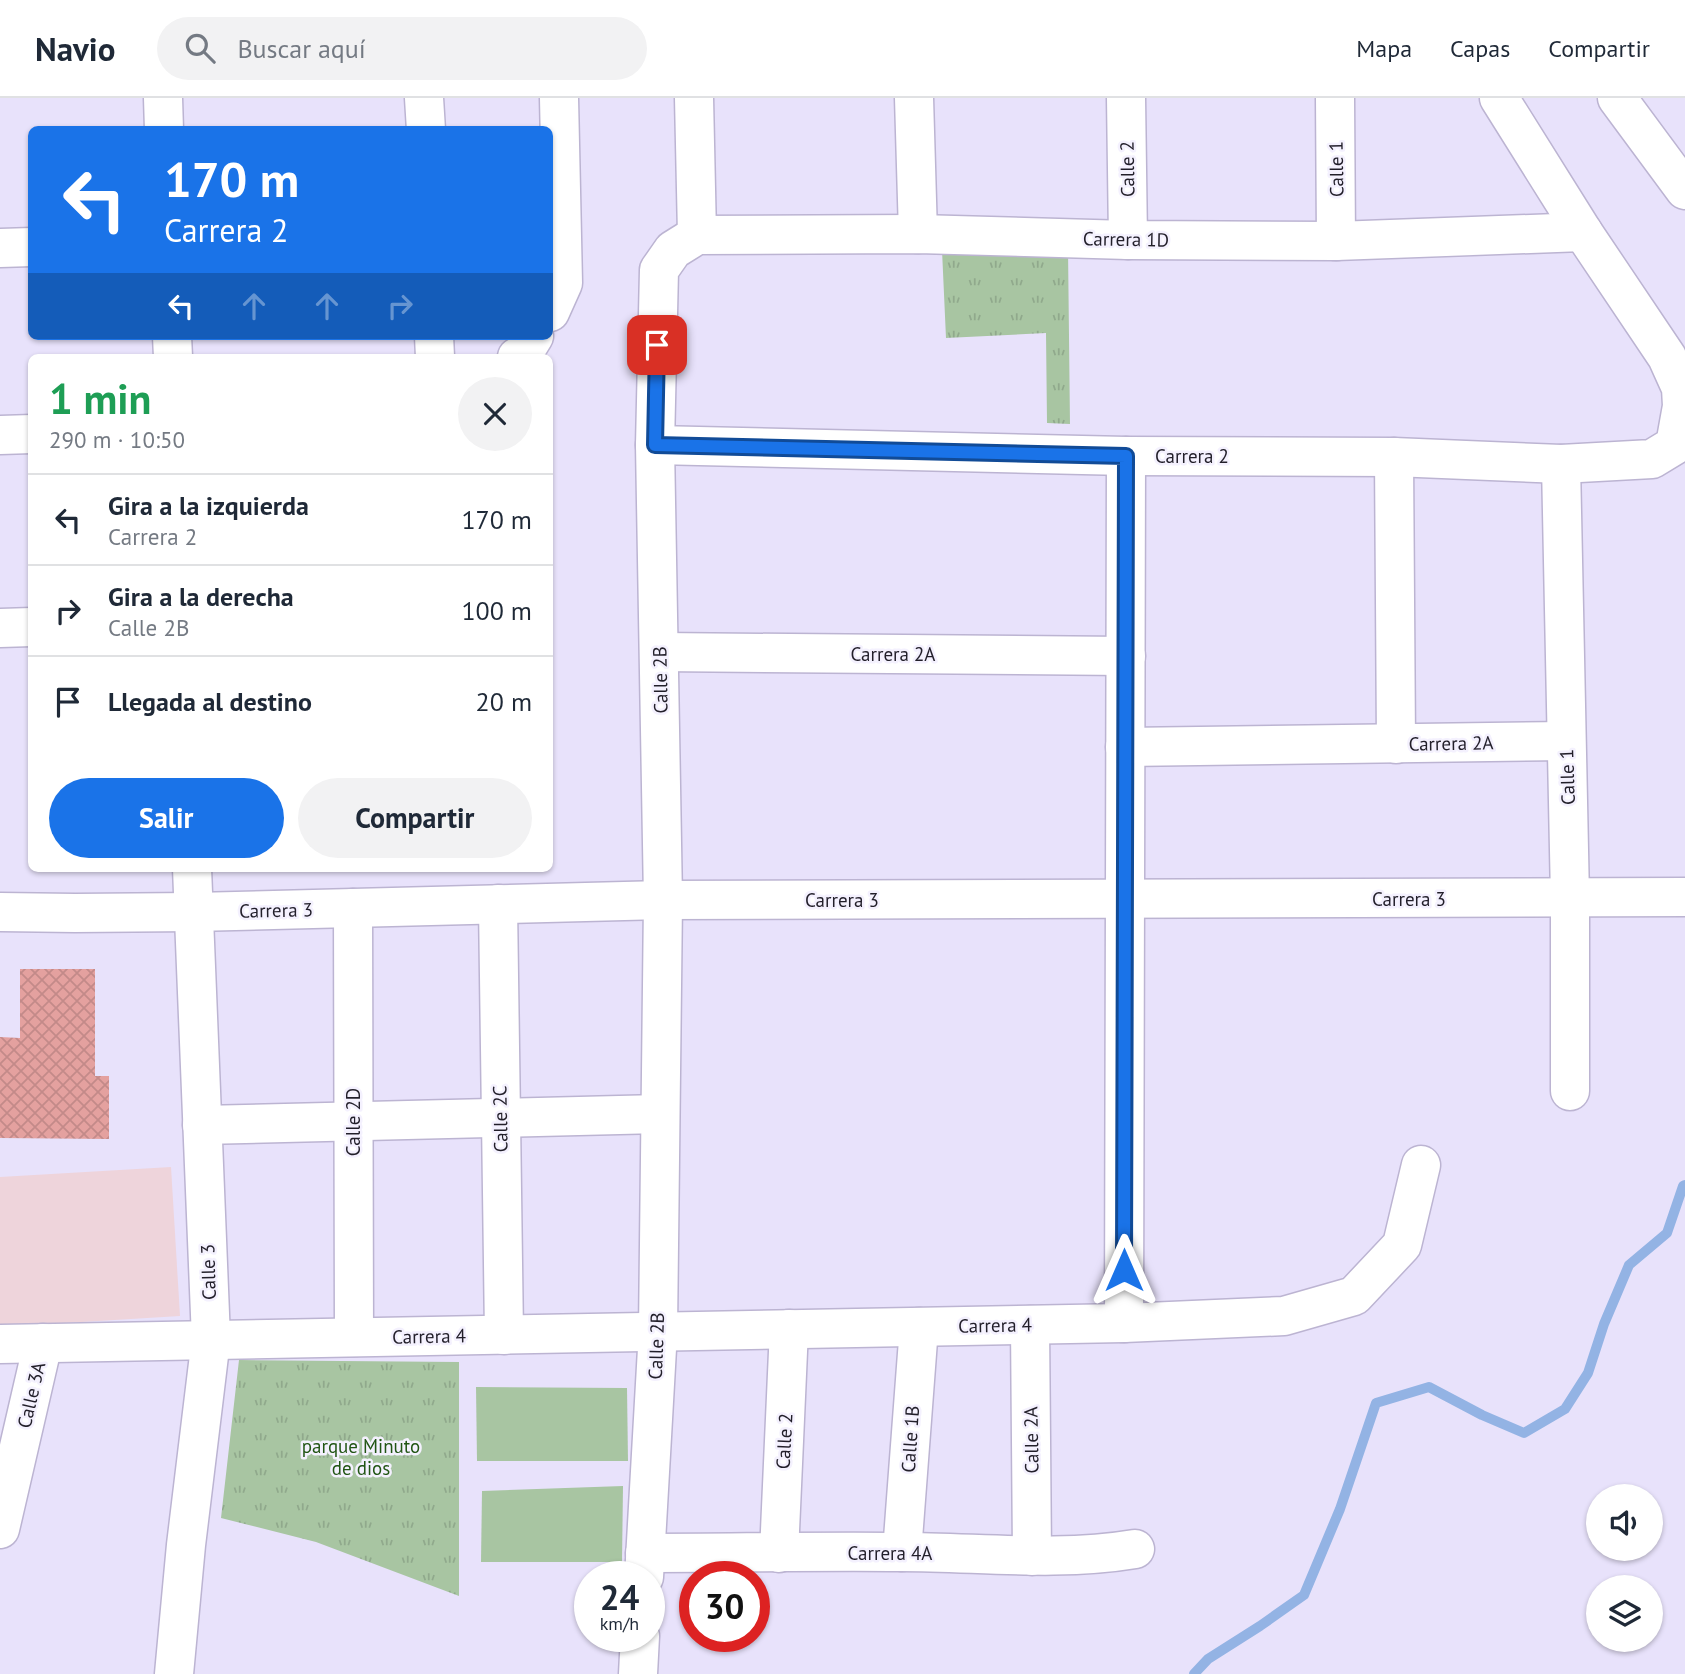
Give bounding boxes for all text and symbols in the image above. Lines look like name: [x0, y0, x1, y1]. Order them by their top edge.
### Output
search box: [157, 17, 647, 80]
text: Navio: [35, 27, 115, 70]
icon: search: [181, 29, 219, 67]
text: Buscar aquí: [237, 32, 366, 65]
text: Mapa: [1356, 33, 1412, 64]
text: Capas: [1450, 33, 1510, 64]
text: Compartir: [1548, 33, 1650, 64]
street label: Calle 2: [1115, 141, 1139, 197]
street label: Calle 1: [1324, 141, 1348, 197]
text: 170 m: [164, 147, 299, 211]
icon: left: [49, 154, 140, 245]
text: Carrera 2: [164, 209, 288, 251]
street label: Carrera 1D: [1083, 226, 1169, 252]
icon: left: [162, 287, 200, 325]
icon: ahead: [235, 287, 273, 325]
icon: ahead: [308, 287, 346, 325]
icon: right: [381, 287, 419, 325]
pin: [627, 315, 687, 375]
icon: arrive: [638, 326, 676, 364]
text: 1 min: [49, 371, 151, 426]
button: close: [458, 377, 532, 451]
text: 290 m · 10:50: [49, 425, 185, 454]
street label: Carrera 2: [1155, 444, 1229, 468]
text: Gira a la izquierda: [108, 489, 309, 522]
icon: left: [49, 501, 87, 539]
text: 170 m: [461, 503, 532, 536]
text: Carrera 2: [108, 522, 197, 551]
text: Gira a la derecha: [108, 580, 294, 613]
icon: right: [49, 592, 87, 630]
text: 100 m: [461, 594, 532, 627]
text: Calle 2B: [108, 613, 189, 642]
street label: Carrera 2A: [851, 642, 935, 666]
street label: Calle 2B: [647, 646, 673, 714]
icon: arrive: [49, 683, 87, 721]
text: Llegada al destino: [108, 685, 312, 718]
text: 20 m: [476, 685, 532, 718]
street label: Carrera 2A: [1408, 730, 1494, 756]
street label: Calle 1: [1554, 749, 1580, 805]
button: Salir: [49, 778, 284, 858]
button: Compartir: [298, 778, 532, 858]
street label: Carrera 3: [1372, 887, 1446, 911]
street label: Carrera 3: [805, 888, 879, 912]
street label: Carrera 3: [239, 897, 313, 923]
street label: Calle 2C: [487, 1085, 513, 1153]
street label: Calle 2D: [341, 1088, 365, 1156]
position arrow: [1087, 1233, 1161, 1307]
street label: Calle 3: [195, 1244, 221, 1300]
street label: Calle 2B: [643, 1312, 669, 1380]
street label: Carrera 4: [958, 1312, 1032, 1338]
street label: Carrera 4: [392, 1323, 466, 1349]
street label: Calle 3A: [12, 1360, 50, 1430]
street label: Calle 1B: [896, 1405, 924, 1473]
street label: Calle 2A: [1018, 1406, 1044, 1474]
street label: Calle 2: [771, 1412, 797, 1470]
park label: parque Minuto de dios: [302, 1434, 420, 1480]
map controls: [1586, 1484, 1663, 1652]
button: sound: [1586, 1484, 1663, 1561]
street label: Carrera 4A: [848, 1541, 932, 1565]
speed limit sign: 30: [679, 1561, 770, 1652]
text: 24: [600, 1574, 639, 1620]
button: layers: [1586, 1575, 1663, 1652]
text: km/h: [600, 1612, 639, 1635]

